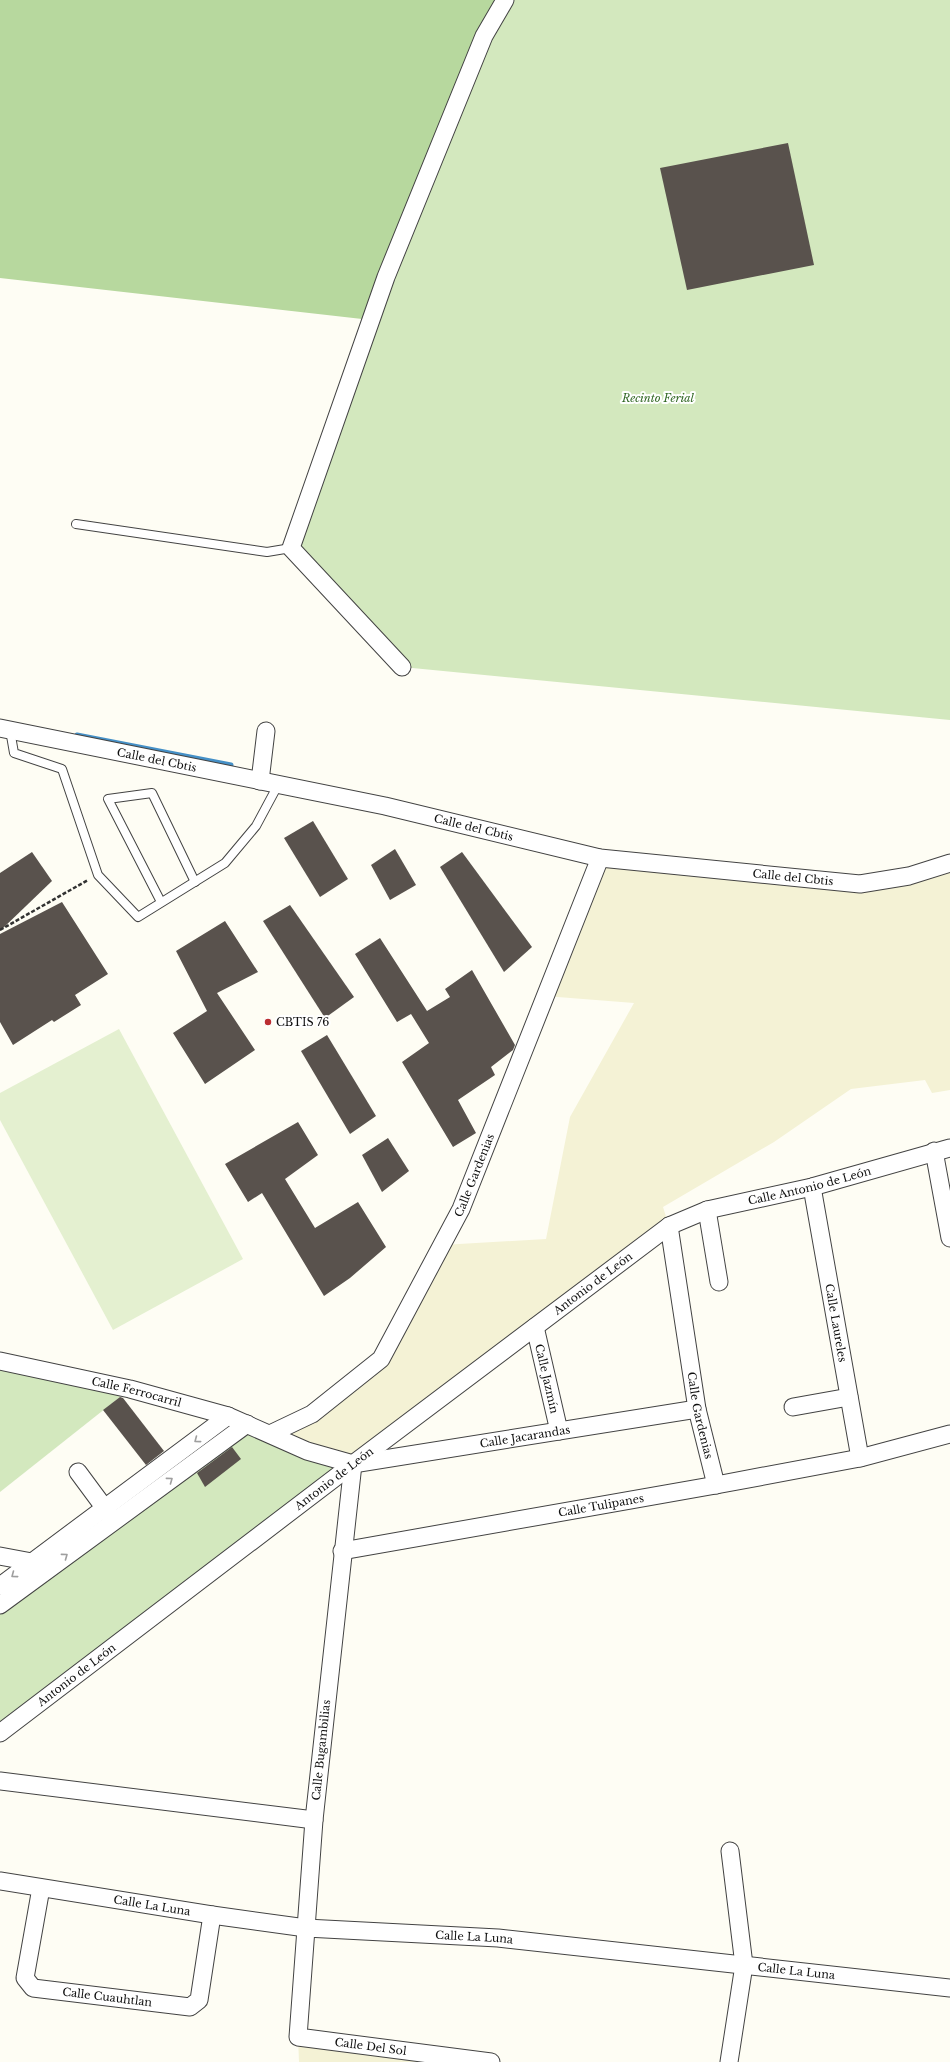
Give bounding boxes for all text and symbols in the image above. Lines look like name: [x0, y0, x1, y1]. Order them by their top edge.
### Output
park label: Recinto Ferial: [621, 391, 695, 405]
street label: Calle del Cbtis: [116, 745, 198, 775]
street label: Calle del Cbtis: [433, 811, 515, 844]
street label: Calle del Cbtis: [752, 866, 834, 888]
place label: CBTIS 76: [276, 1015, 329, 1029]
marker: CBTIS 76: [263, 1017, 273, 1027]
street label: Calle Gardenias: [451, 1132, 497, 1219]
street label: Calle Antonio de León: [747, 1164, 873, 1208]
street label: Antonio de León: [550, 1249, 635, 1318]
street label: Calle Laureles: [822, 1283, 850, 1363]
street label: Calle Jazmín: [532, 1342, 562, 1415]
street label: Calle Gardenias: [684, 1371, 716, 1460]
street label: Calle Ferrocarril: [90, 1374, 184, 1410]
street label: Calle Jacarandas: [479, 1422, 571, 1451]
one-way arrow: [195, 1435, 202, 1442]
street label: Antonio de León: [291, 1444, 377, 1513]
one-way arrow: [166, 1478, 173, 1485]
street label: Calle Tulipanes: [557, 1491, 645, 1520]
one-way arrow: [61, 1553, 68, 1561]
one-way arrow: [11, 1571, 18, 1578]
street label: Antonio de León: [33, 1640, 119, 1710]
street label: Calle Bugambilias: [309, 1699, 333, 1801]
street label: Calle La Luna: [113, 1892, 192, 1919]
street label: Calle La Luna: [435, 1928, 515, 1947]
street label: Calle La Luna: [757, 1960, 837, 1982]
street label: Calle Cuauhtlan: [62, 1985, 153, 2009]
street label: Calle Del Sol: [334, 2035, 408, 2058]

